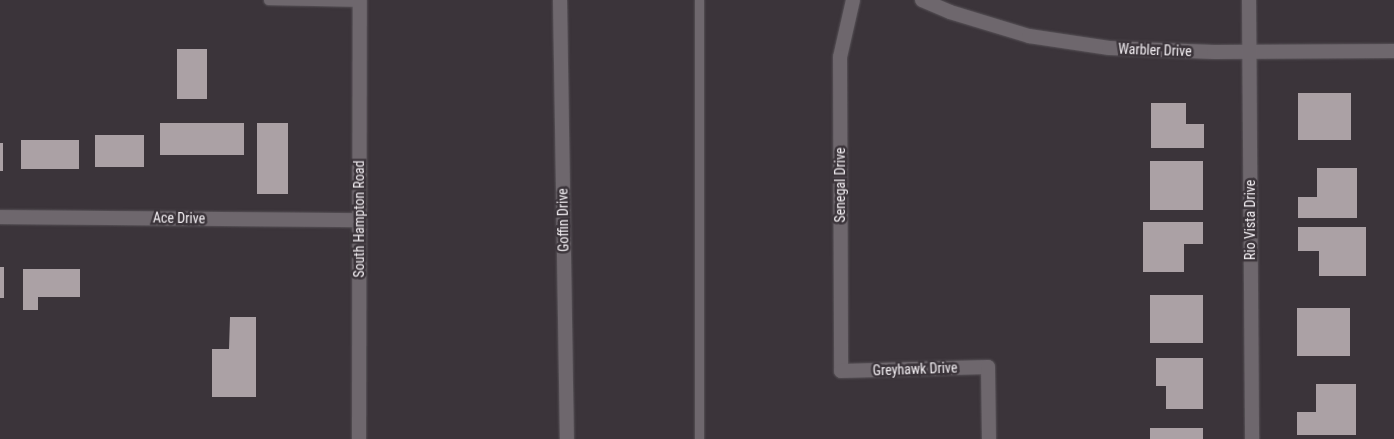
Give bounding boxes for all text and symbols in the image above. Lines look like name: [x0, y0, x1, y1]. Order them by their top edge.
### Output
street label: Warbler Drive: [1118, 40, 1192, 60]
street label: Senegal Drive: [832, 147, 848, 223]
street label: South Hampton Road: [351, 160, 367, 278]
street label: Rio Vista Drive: [1242, 180, 1258, 260]
street label: Goffin Drive: [554, 188, 572, 252]
street label: Ace Drive: [153, 209, 205, 227]
street label: Greyhawk Drive: [872, 359, 958, 379]

